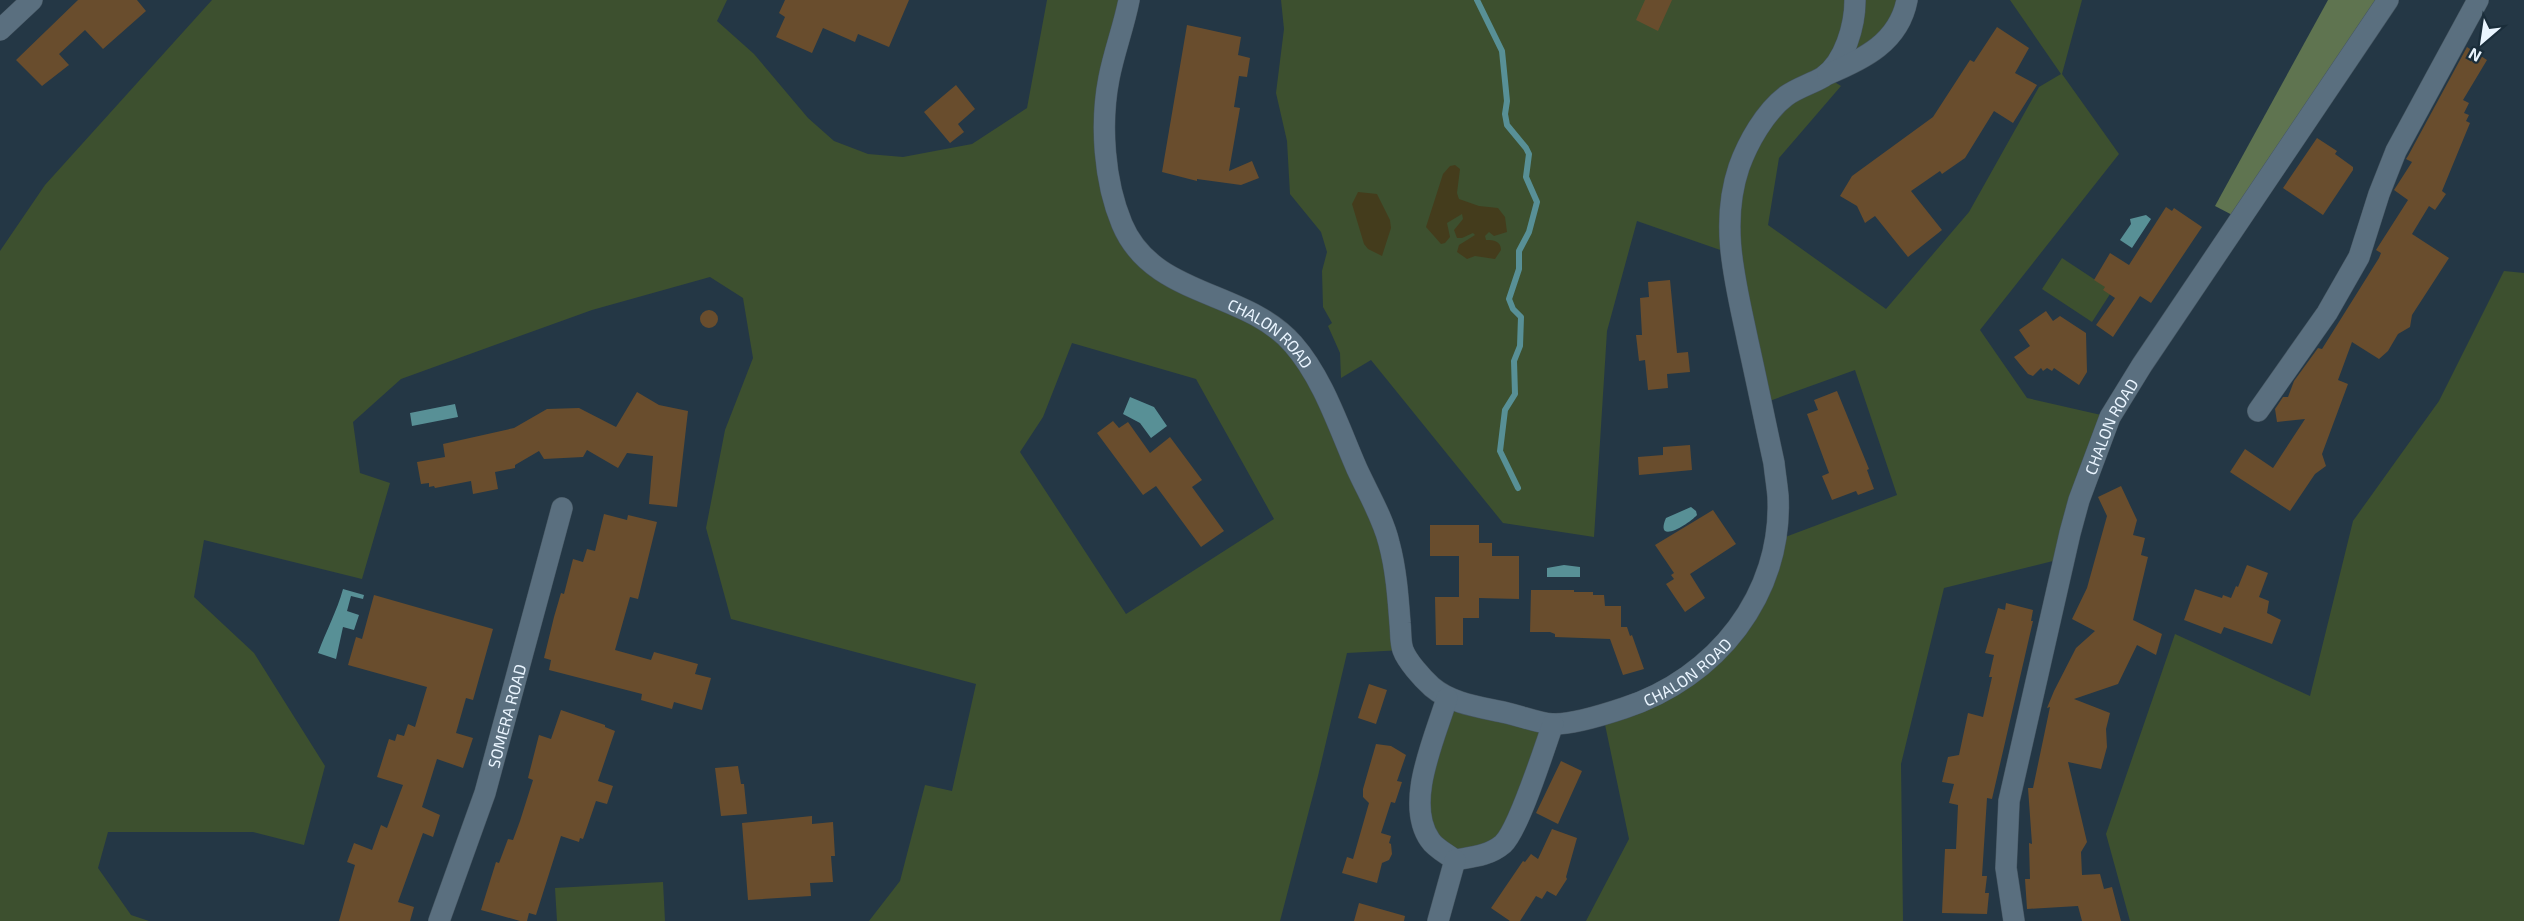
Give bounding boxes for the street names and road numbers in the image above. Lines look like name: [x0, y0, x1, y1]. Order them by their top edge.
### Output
street label: CHALON ROAD: [1225, 294, 1317, 371]
street label: CHALON ROAD: [2080, 375, 2141, 477]
street label: CHALON ROAD: [1640, 634, 1735, 709]
street label: SOMERA ROAD: [483, 662, 529, 770]

